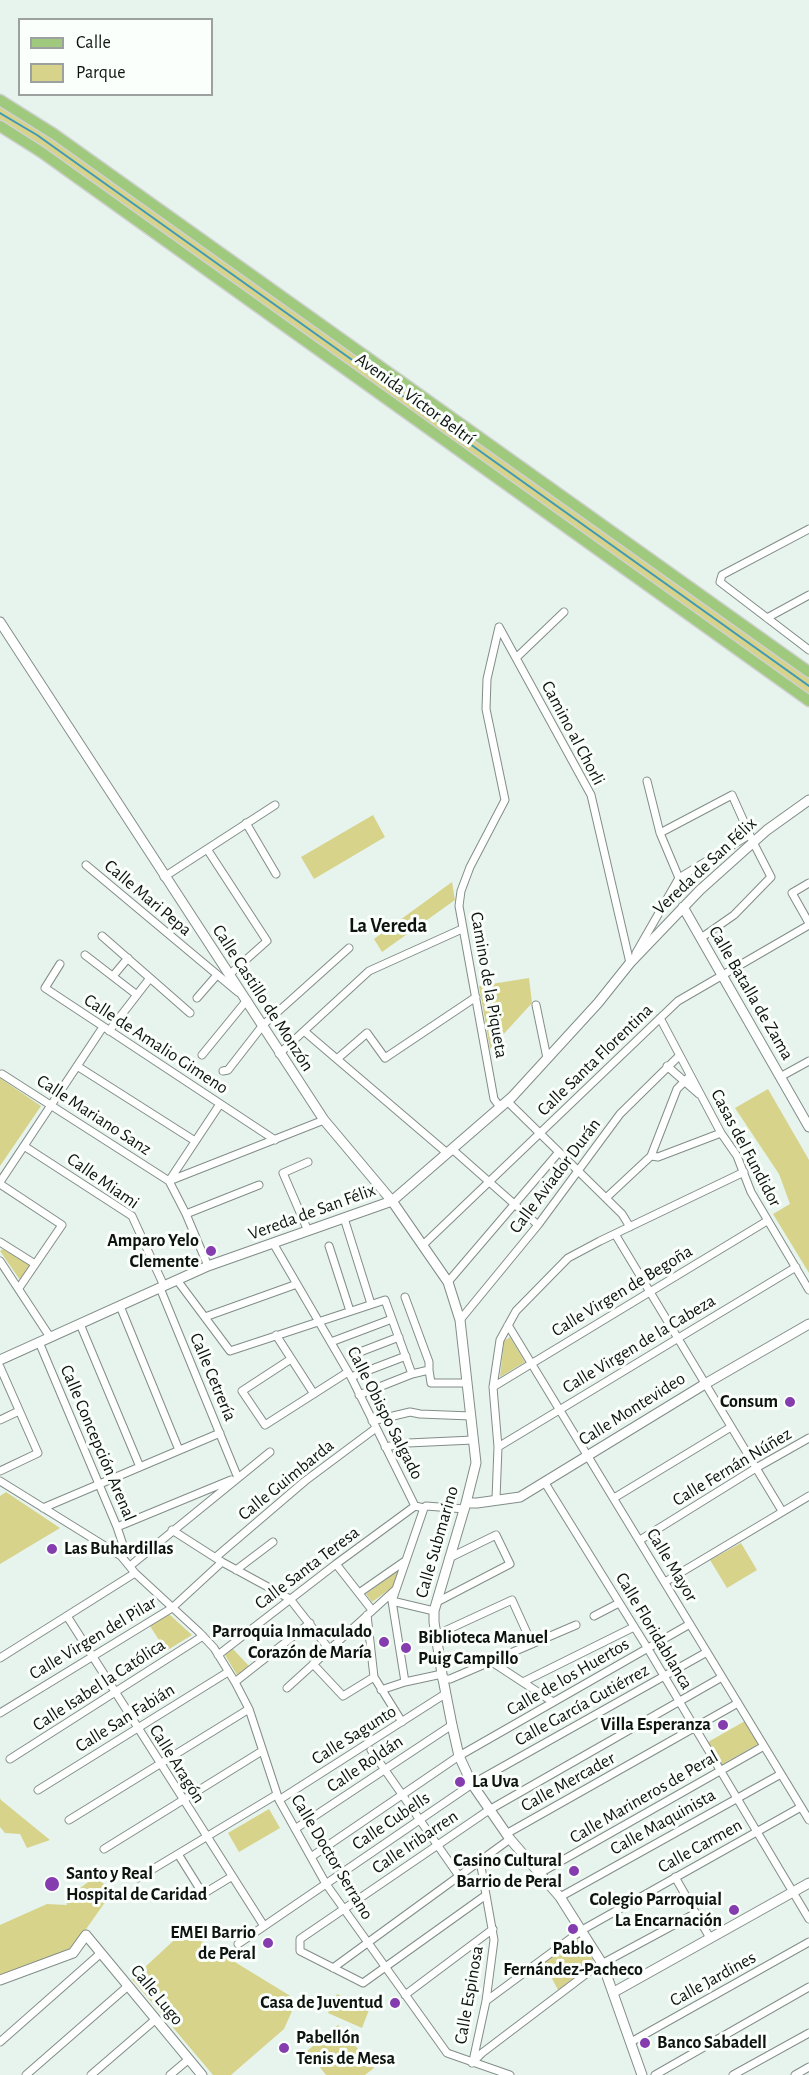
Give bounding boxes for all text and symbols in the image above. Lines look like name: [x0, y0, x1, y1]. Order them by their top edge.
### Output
legend: [18, 18, 213, 96]
text: Calle: [76, 34, 111, 52]
text: Parque: [76, 64, 125, 82]
street label: Avenida Víctor Beltrí: [351, 348, 479, 450]
street label: Camino al Chorli: [536, 677, 610, 789]
street label: Vereda de San Félix: [649, 813, 761, 919]
street label: Calle Mari Pepa: [100, 855, 196, 941]
street label: Camino de la Piqueta: [466, 910, 512, 1060]
district label: La Vereda: [349, 914, 427, 938]
street label: Calle Castillo de Monzón: [208, 921, 318, 1075]
street label: Calle Batalla de Zama: [704, 922, 798, 1064]
street label: Calle de Amalio Gimeno: [80, 989, 232, 1099]
street label: Calle Santa Florentina: [533, 999, 657, 1121]
street label: Calle Mariano Sanz: [33, 1070, 155, 1160]
street label: Casas del Fundidor: [706, 1086, 786, 1210]
street label: Calle Aviador Durán: [505, 1114, 605, 1238]
street label: Calle Miami: [63, 1148, 143, 1214]
street label: Vereda de San Félix: [246, 1179, 378, 1245]
place label: Amparo Yelo Clemente: [107, 1230, 199, 1272]
street label: Calle Virgen de Begoña: [548, 1240, 696, 1342]
marker: Amparo Yelo Clemente: [204, 1244, 218, 1258]
street label: Calle Virgen de la Cabeza: [559, 1290, 719, 1398]
street label: Calle Cetrería: [185, 1330, 241, 1424]
street label: Calle Obispo Salgado: [342, 1343, 428, 1483]
street label: Calle Concepción Arenal: [55, 1362, 141, 1524]
street label: Calle Montevideo: [575, 1368, 689, 1450]
place label: Consum: [720, 1391, 778, 1413]
marker: Consum: [783, 1395, 797, 1409]
street label: Calle Fernán Núñez: [669, 1423, 795, 1511]
street label: Calle Guimbarda: [234, 1435, 338, 1525]
street label: Calle Submarino: [411, 1484, 463, 1600]
street label: Calle Santa Teresa: [250, 1522, 364, 1614]
street label: Calle Mayor: [642, 1524, 702, 1606]
place label: Las Buhardillas: [64, 1538, 174, 1560]
marker: Las Buhardillas: [45, 1542, 59, 1556]
street label: Calle Floridablanca: [611, 1569, 697, 1693]
street label: Calle Virgen del Pilar: [25, 1591, 161, 1685]
place label: Parroquia Inmaculado Corazón de María: [212, 1621, 372, 1664]
place label: Biblioteca Manuel Puig Campillo: [418, 1627, 548, 1670]
street label: Calle de los Huertos: [503, 1633, 633, 1721]
street label: Calle Isabel la Católica: [29, 1634, 169, 1736]
marker: Parroquia Inmaculado Corazón de María: [377, 1635, 391, 1649]
marker: Biblioteca Manuel Puig Campillo: [399, 1641, 413, 1655]
street label: Calle García Gutiérrez: [511, 1659, 653, 1751]
street label: Calle San Fabián: [71, 1679, 179, 1757]
street label: Calle Sagunto: [308, 1700, 400, 1770]
place label: Villa Esperanza: [601, 1714, 711, 1736]
marker: Villa Esperanza: [716, 1718, 730, 1732]
street label: Calle Aragón: [144, 1721, 210, 1807]
street label: Calle Roldán: [323, 1731, 407, 1797]
street label: Calle Marineros de Peral: [566, 1746, 722, 1848]
street label: Calle Mercader: [517, 1747, 619, 1817]
place label: La Uva: [472, 1771, 519, 1793]
marker: La Uva: [453, 1775, 467, 1789]
street label: Calle Maquinista: [606, 1784, 720, 1860]
street label: Calle Cubells: [348, 1787, 434, 1855]
street label: Calle Doctor Serrano: [286, 1790, 378, 1924]
street label: Calle Iribarren: [368, 1805, 462, 1879]
street label: Calle Carmen: [654, 1814, 746, 1878]
place label: Casino Cultural Barrio de Peral: [453, 1850, 562, 1892]
place label: Santo y Real Hospital de Caridad: [66, 1863, 207, 1906]
marker: Casino Cultural Barrio de Peral: [567, 1864, 581, 1878]
marker: Santo y Real Hospital de Caridad: [43, 1875, 61, 1893]
place label: Colegio Parroquial La Encarnación: [589, 1889, 722, 1932]
marker: Colegio Parroquial La Encarnación: [727, 1903, 741, 1917]
place label: EMEI Barrio de Peral: [170, 1922, 256, 1964]
marker: Pablo Fernández-Pacheco: [566, 1922, 580, 1936]
marker: EMEI Barrio de Peral: [261, 1936, 275, 1950]
place label: Pablo Fernández-Pacheco: [503, 1938, 643, 1980]
street label: Calle Espinosa: [450, 1944, 488, 2046]
street label: Calle Jardines: [666, 1947, 760, 2011]
street label: Calle Lugo: [126, 1960, 188, 2030]
place label: Casa de Juventud: [260, 1992, 383, 2014]
marker: Casa de Juventud: [388, 1996, 402, 2010]
place label: Pabellón Tenis de Mesa: [296, 2027, 395, 2070]
place label: Banco Sabadell: [657, 2032, 767, 2054]
marker: Banco Sabadell: [638, 2036, 652, 2050]
marker: Pabellón Tenis de Mesa: [277, 2041, 291, 2055]

